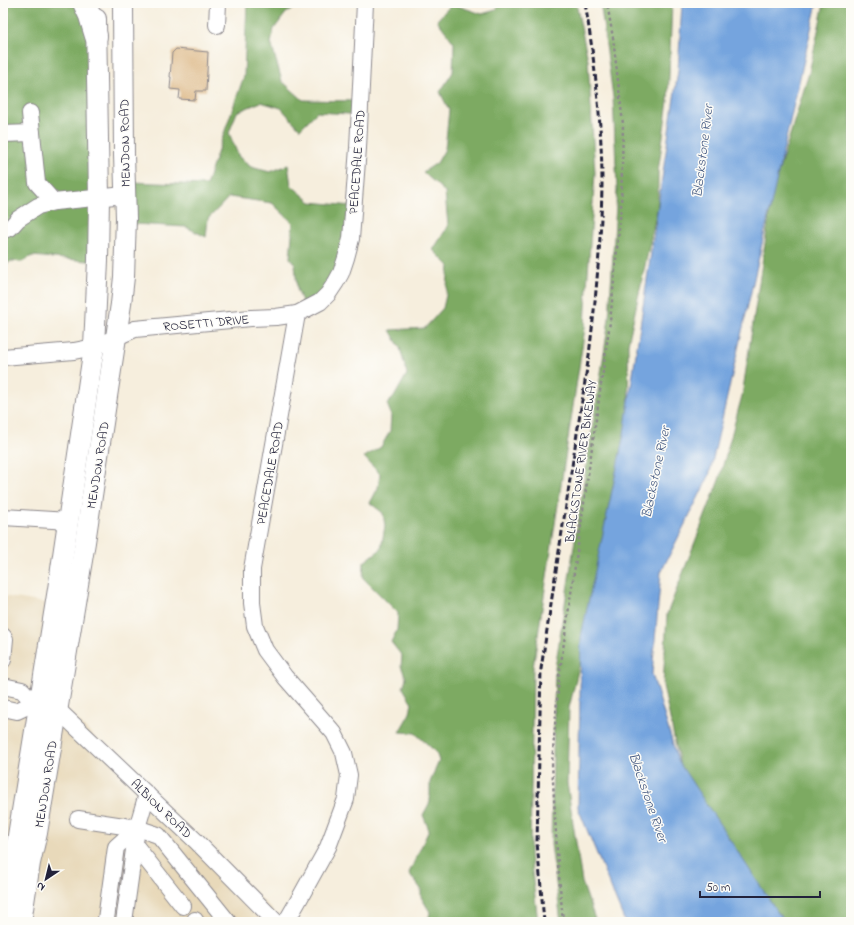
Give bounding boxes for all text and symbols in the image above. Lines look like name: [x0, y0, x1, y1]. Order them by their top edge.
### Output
street label: MENDON ROAD: [115, 99, 136, 187]
water label: Blackstone River: [687, 102, 720, 199]
street label: PEACEDALE ROAD: [344, 109, 371, 215]
street label: ROSETTI DRIVE: [162, 310, 250, 337]
street label: BLACKSTONE RIVER BIKEWAY: [561, 379, 602, 545]
street label: MENDON ROAD: [82, 420, 115, 510]
street label: PEACEDALE ROAD: [252, 420, 289, 526]
water label: Blackstone River: [636, 423, 677, 520]
street label: MENDON ROAD: [30, 739, 63, 829]
water label: Blackstone River: [622, 750, 673, 847]
street label: ALBION ROAD: [126, 775, 196, 843]
north arrow: [26, 859, 66, 899]
scale bar: [700, 873, 820, 899]
text: N: [33, 878, 48, 895]
text: 50 m: [706, 879, 730, 897]

